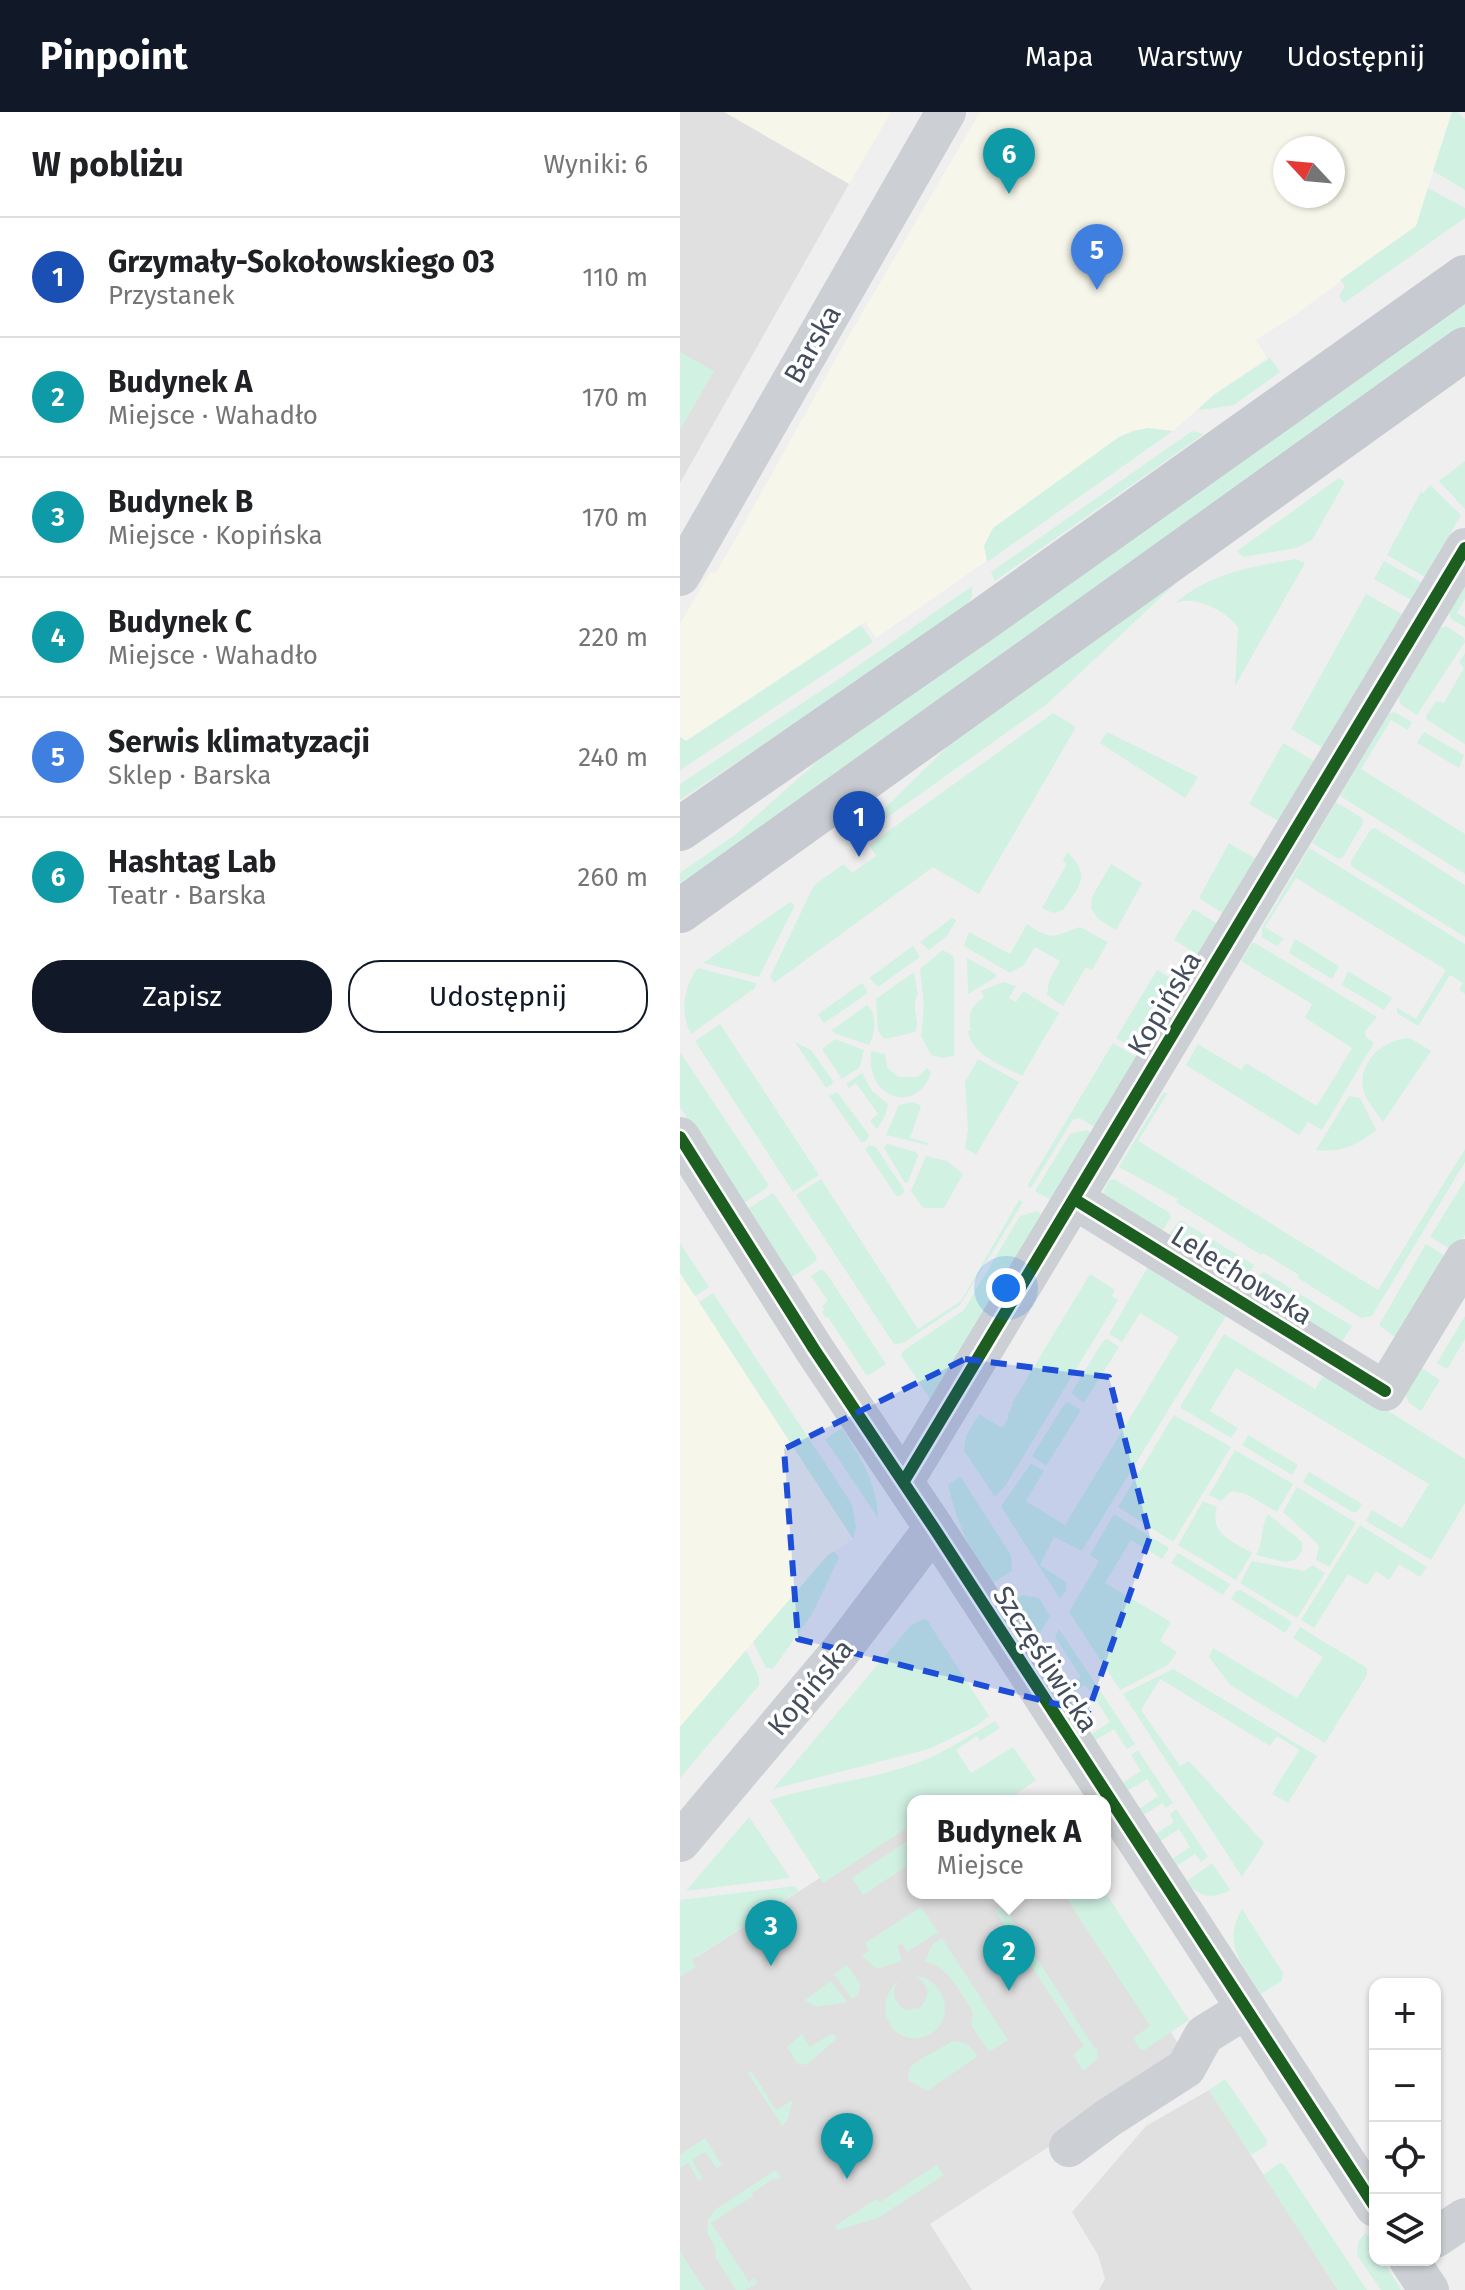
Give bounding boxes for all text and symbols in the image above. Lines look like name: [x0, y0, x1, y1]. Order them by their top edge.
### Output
text: Pinpoint: [40, 33, 188, 79]
text: Mapa: [1025, 40, 1094, 73]
text: Warstwy: [1138, 40, 1243, 73]
text: Udostępnij: [1287, 40, 1425, 73]
pin: 6: [983, 128, 1035, 194]
north arrow: [1273, 136, 1345, 208]
text: W pobliżu: [32, 144, 184, 185]
text: Wyniki: 6: [544, 149, 648, 180]
pin: 5: [1071, 224, 1123, 290]
text: Grzymały-Sokołowskiego 03: [108, 244, 495, 280]
text: 1: [52, 262, 64, 293]
text: 110 m: [582, 262, 648, 293]
text: Przystanek: [108, 280, 235, 311]
street label: Barska: [777, 299, 848, 389]
text: Budynek A: [108, 364, 252, 400]
text: 2: [51, 382, 65, 413]
text: 170 m: [582, 382, 648, 413]
text: Miejsce · Wahadło: [108, 400, 318, 431]
text: Budynek B: [108, 484, 253, 520]
text: 3: [51, 502, 65, 533]
text: 170 m: [582, 502, 648, 533]
text: Miejsce · Kopińska: [108, 520, 323, 551]
text: Budynek C: [108, 604, 252, 640]
text: 4: [51, 622, 65, 653]
text: 220 m: [579, 622, 648, 653]
text: Miejsce · Wahadło: [108, 640, 318, 671]
text: Serwis klimatyzacji: [108, 724, 370, 760]
text: 5: [51, 742, 65, 773]
text: 240 m: [578, 742, 648, 773]
text: Sklep · Barska: [108, 760, 271, 791]
pin: 1: [833, 791, 885, 857]
text: Hashtag Lab: [108, 844, 276, 880]
text: 6: [51, 862, 65, 893]
text: 260 m: [578, 862, 648, 893]
text: Teatr · Barska: [108, 880, 266, 911]
street label: Kopińska: [1121, 945, 1208, 1061]
button: Zapisz: [32, 960, 332, 1033]
button: Udostępnij: [348, 960, 648, 1033]
street label: Lelechowska: [1165, 1219, 1318, 1332]
your location: [986, 1268, 1026, 1308]
street label: Szczęśliwicka: [986, 1580, 1105, 1738]
street label: Kopińska: [761, 1632, 860, 1742]
popup: [907, 1795, 1111, 1899]
text: Budynek A: [937, 1814, 1081, 1850]
text: Miejsce: [937, 1850, 1024, 1881]
pin: 3: [745, 1900, 797, 1966]
pin: 2: [983, 1925, 1035, 1991]
map controls: [1369, 1978, 1441, 2266]
button: +: [1369, 1978, 1441, 2050]
button: −: [1369, 2050, 1441, 2122]
pin: 4: [821, 2113, 873, 2179]
button: locate: [1369, 2122, 1441, 2194]
button: layers: [1369, 2194, 1441, 2266]

